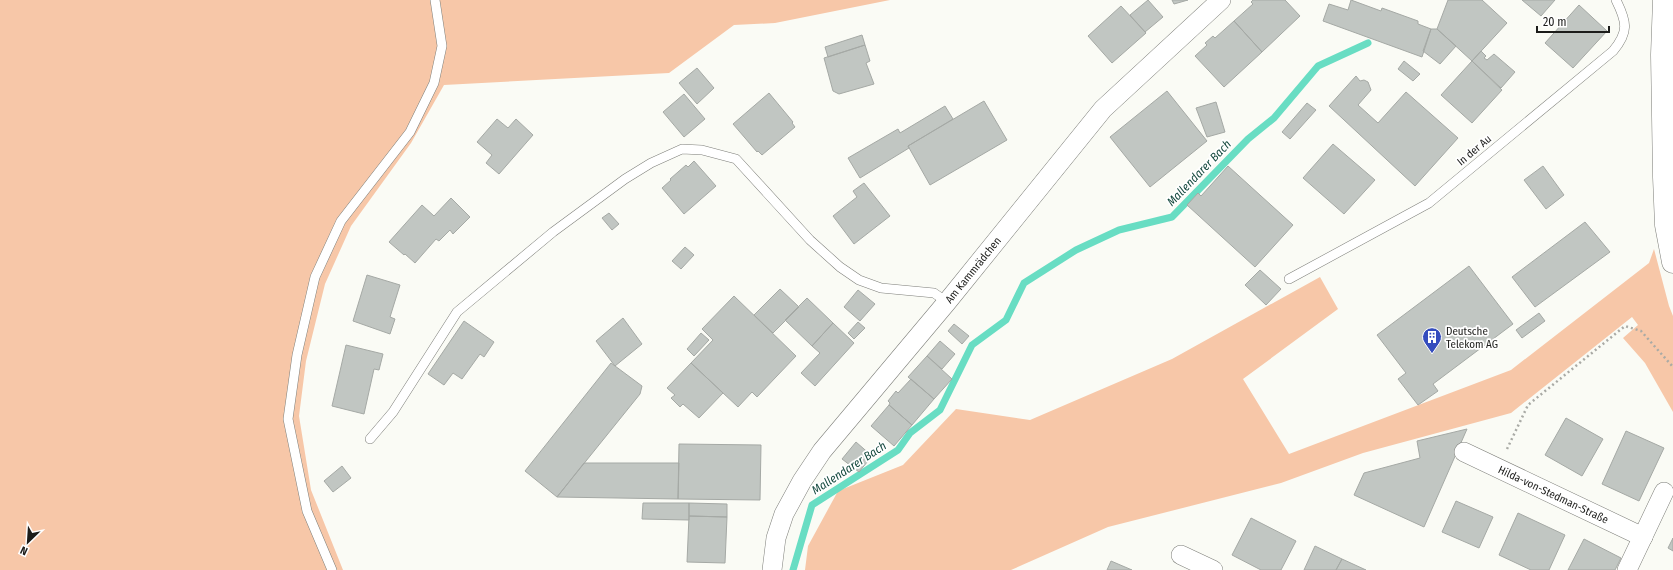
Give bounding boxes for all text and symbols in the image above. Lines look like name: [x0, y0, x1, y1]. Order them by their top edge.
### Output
scale bar: [1537, 8, 1609, 34]
text: 20 m: [1543, 15, 1567, 29]
street label: In der Au: [1455, 132, 1494, 168]
water label: Mallendarer Bach: [1164, 137, 1234, 209]
street label: Am Kammrädchen: [943, 234, 1004, 306]
place label: Deutsche Telekom AG: [1446, 325, 1498, 351]
building icon: Deutsche Telekom AG: [1421, 326, 1443, 354]
water label: Mallendarer Bach: [809, 439, 889, 497]
street label: Hilda-von-Stedman-Straße: [1496, 463, 1610, 527]
north arrow: [8, 522, 48, 562]
text: N: [18, 543, 30, 558]

